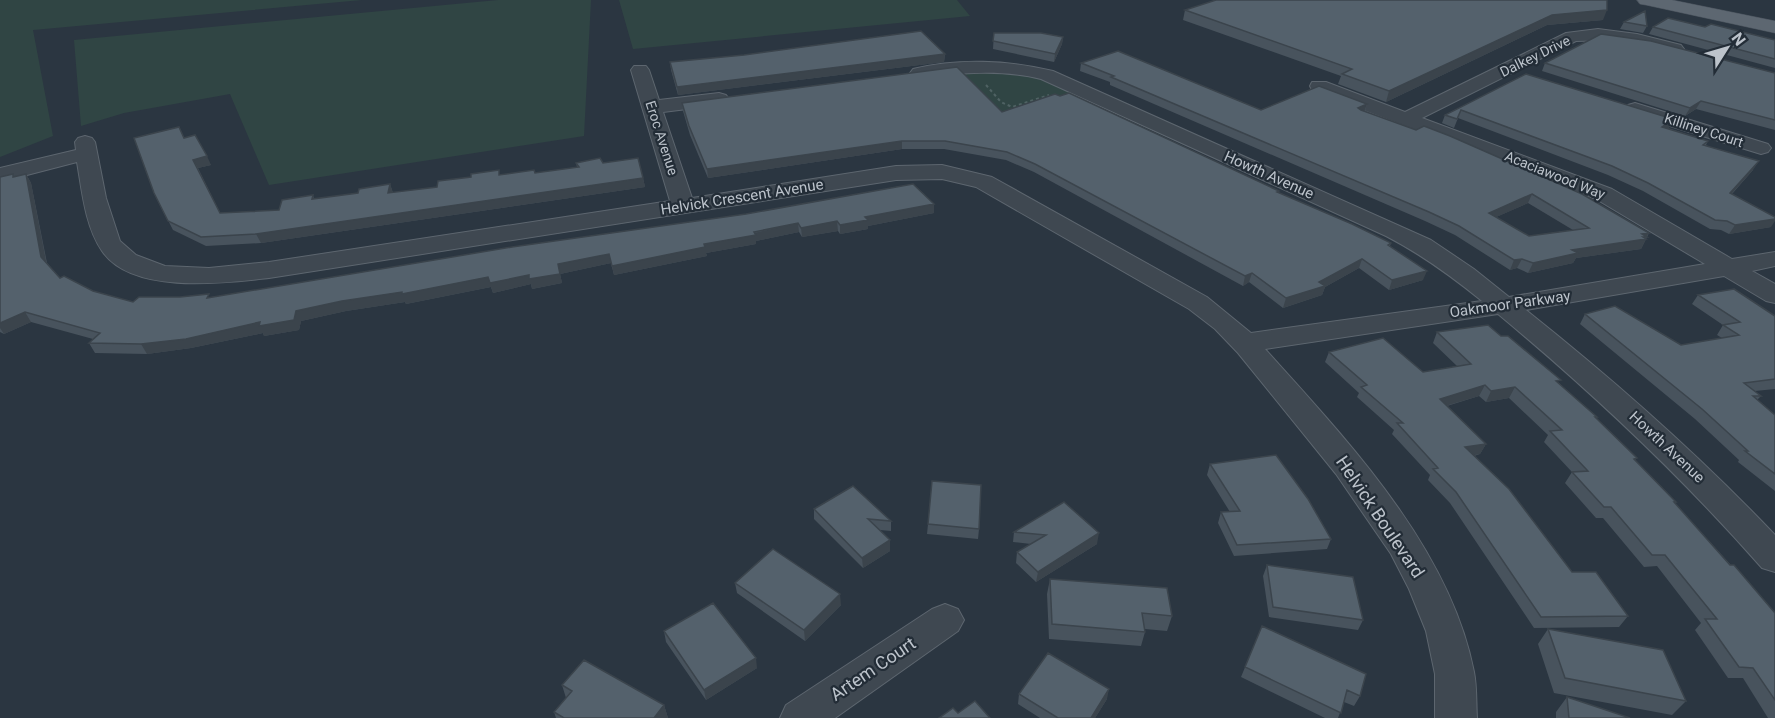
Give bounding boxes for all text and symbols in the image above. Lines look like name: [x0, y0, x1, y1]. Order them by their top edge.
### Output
north arrow: [1697, 18, 1757, 78]
text: N: [1728, 29, 1750, 50]
street label: Dalkey Drive: [1497, 32, 1573, 80]
street label: Eroc Avenue: [642, 99, 682, 177]
street label: Killiney Court: [1663, 110, 1746, 150]
street label: Howth Avenue: [1221, 147, 1317, 203]
street label: Acaciawood Way: [1503, 148, 1608, 203]
street label: Helvick Crescent Avenue: [659, 175, 825, 219]
street label: Oakmoor Parkway: [1448, 287, 1572, 321]
street label: Howth Avenue: [1626, 408, 1708, 487]
street label: Helvick Boulevard: [1332, 452, 1429, 582]
street label: Artem Court: [826, 632, 919, 705]

